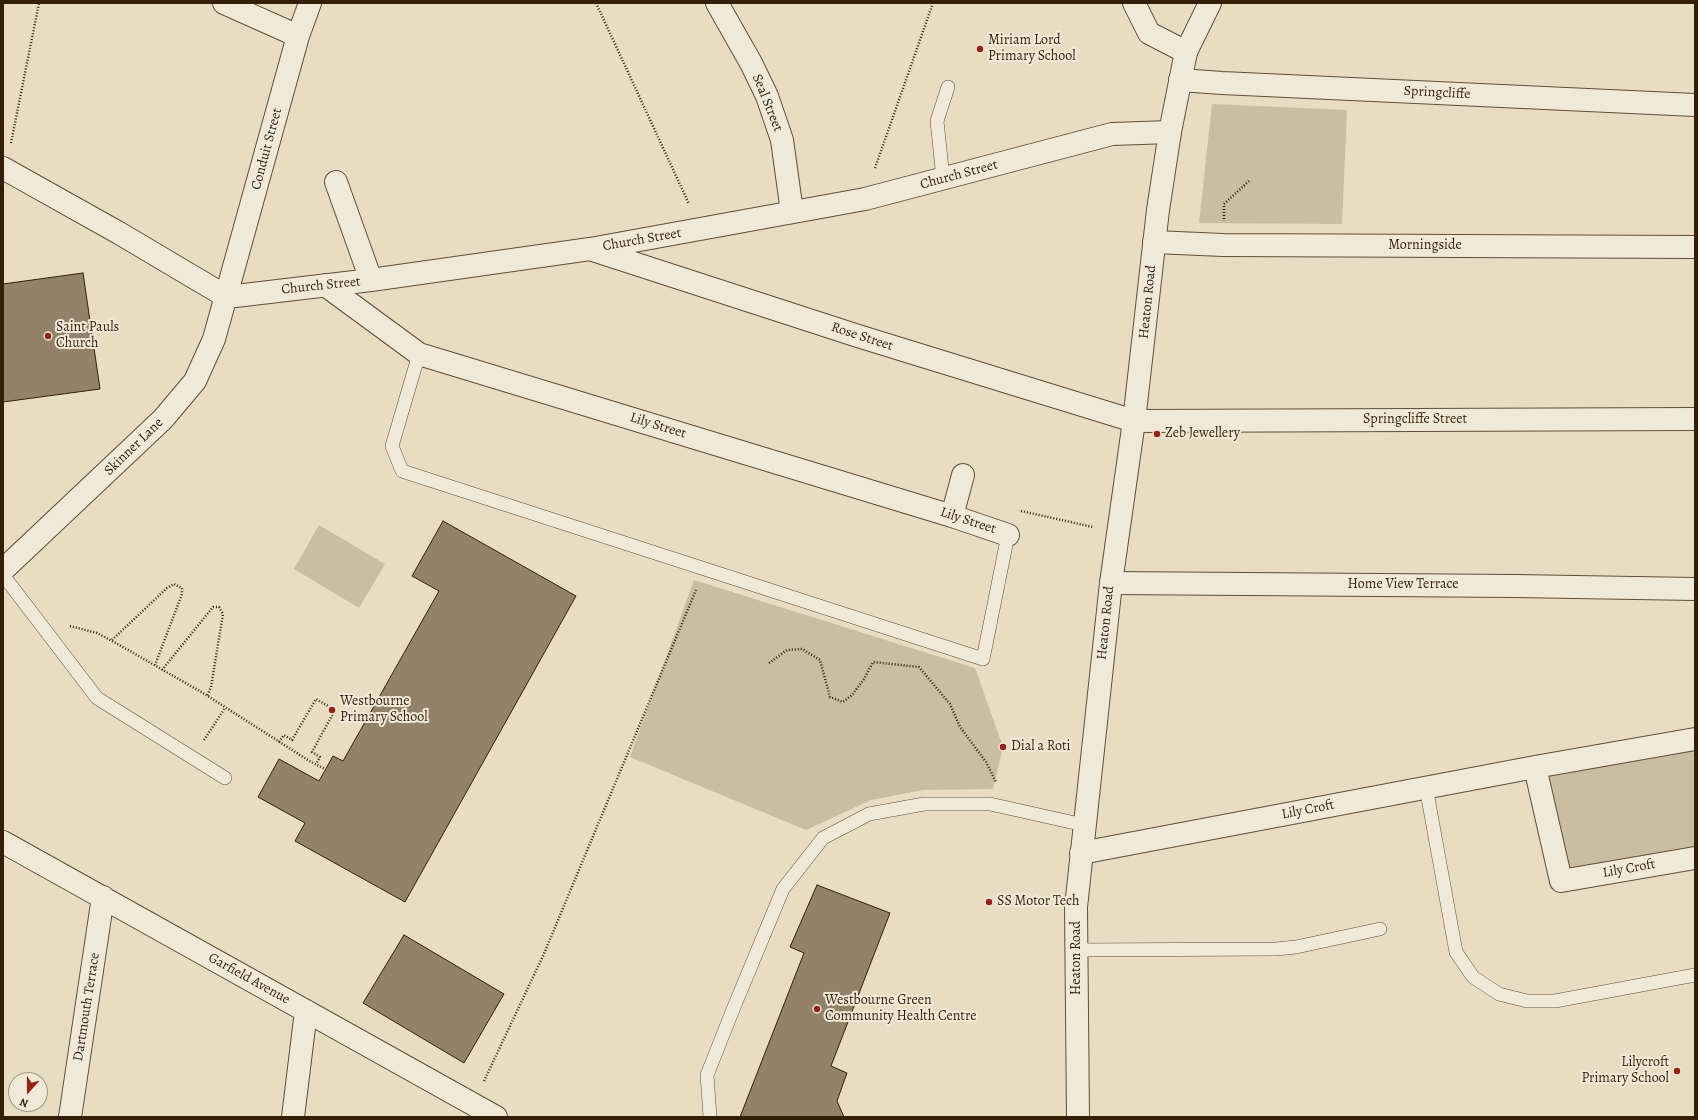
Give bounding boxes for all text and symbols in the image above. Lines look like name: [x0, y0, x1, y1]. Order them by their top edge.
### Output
place label: Miriam Lord Primary School: [988, 33, 1076, 66]
marker: Miriam Lord Primary School: [975, 44, 985, 54]
street label: Seal Street: [748, 72, 786, 134]
street label: Springcliffe: [1403, 83, 1471, 103]
street label: Conduit Street: [248, 106, 286, 192]
street label: Church Street: [918, 157, 1000, 193]
street label: Church Street: [601, 225, 683, 255]
street label: Morningside: [1388, 238, 1462, 254]
street label: Heaton Road: [1136, 264, 1160, 340]
street label: Church Street: [281, 273, 361, 299]
street label: Rose Street: [829, 319, 895, 355]
place label: Saint Pauls Church: [56, 320, 119, 352]
marker: Saint Pauls Church: [43, 331, 53, 341]
street label: Lily Street: [628, 410, 688, 442]
street label: Springcliffe Street: [1363, 412, 1467, 428]
street label: Skinner Lane: [101, 415, 167, 479]
place label: Zeb Jewellery: [1165, 426, 1240, 442]
marker: Zeb Jewellery: [1152, 429, 1162, 439]
street label: Lily Street: [938, 504, 998, 538]
street label: Home View Terrace: [1348, 577, 1458, 593]
street label: Heaton Road: [1094, 585, 1118, 661]
place label: Westbourne Primary School: [340, 694, 428, 726]
marker: Westbourne Primary School: [327, 705, 337, 715]
place label: Dial a Roti: [1011, 739, 1070, 755]
marker: Dial a Roti: [998, 742, 1008, 752]
street label: Lily Croft: [1280, 797, 1336, 823]
street label: Lily Croft: [1601, 856, 1657, 882]
place label: SS Motor Tech: [997, 894, 1079, 910]
marker: SS Motor Tech: [984, 897, 994, 907]
street label: Heaton Road: [1069, 921, 1085, 995]
street label: Garfield Avenue: [205, 950, 293, 1008]
street label: Dartmouth Terrace: [70, 952, 104, 1062]
place label: Westbourne Green Community Health Centre: [825, 993, 976, 1026]
marker: Westbourne Green Community Health Centre: [812, 1004, 822, 1014]
place label: Lilycroft Primary School: [1581, 1055, 1669, 1088]
marker: Lilycroft Primary School: [1672, 1066, 1682, 1076]
north arrow: [8, 1072, 48, 1112]
text: N: [17, 1094, 30, 1111]

